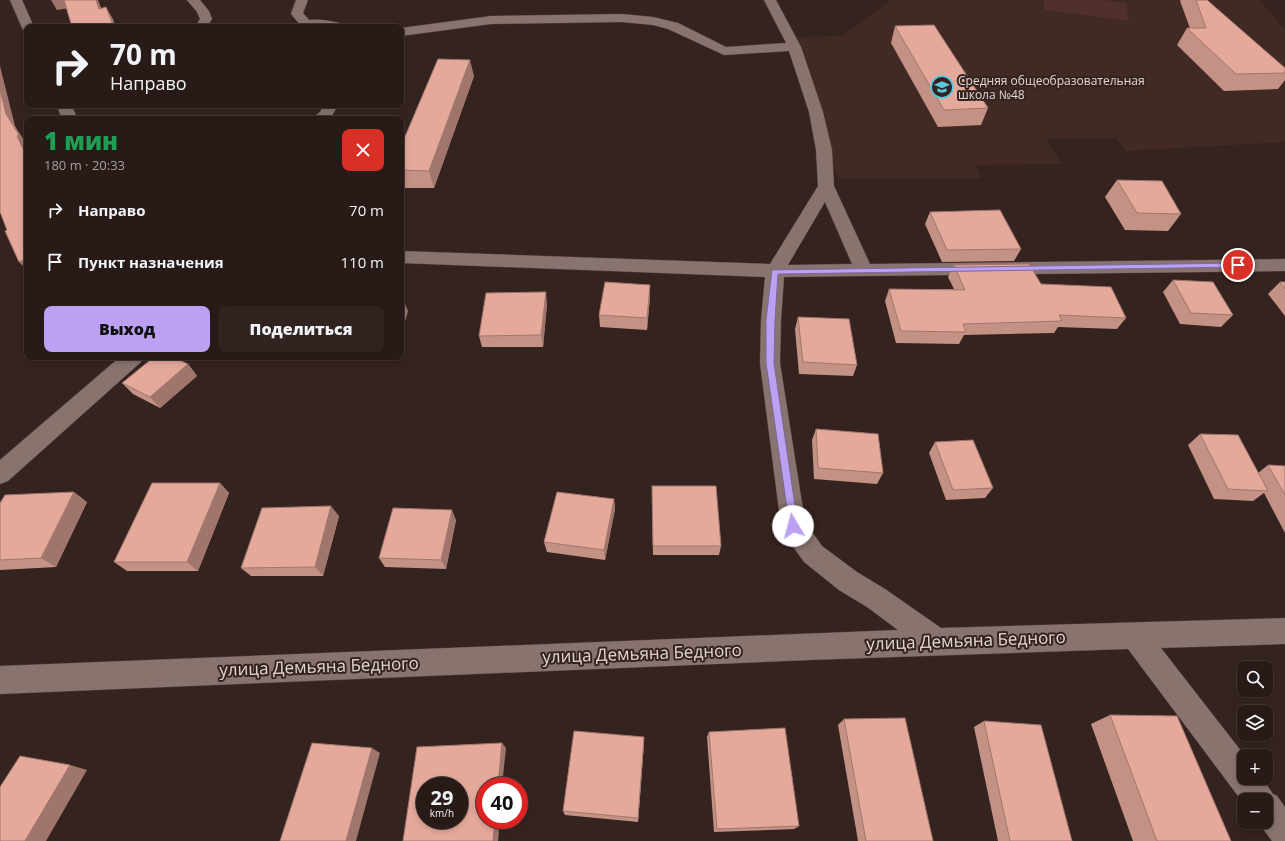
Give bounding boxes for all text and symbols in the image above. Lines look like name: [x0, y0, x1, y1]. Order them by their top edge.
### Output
text: 70 m: [110, 35, 177, 73]
icon: right: [44, 40, 96, 92]
text: Направо: [110, 71, 187, 95]
place label: Средняя общеобразовательная школа №48: [958, 72, 1145, 103]
school or university icon: Средняя общеобразовательная школа №48: [929, 74, 955, 100]
text: 1 мин: [44, 124, 118, 157]
button: close: [342, 129, 384, 171]
text: 180 m · 20:33: [44, 156, 125, 174]
icon: right: [44, 199, 66, 221]
text: Направо: [78, 200, 146, 220]
text: 70 m: [349, 200, 384, 220]
pin: [1221, 248, 1255, 282]
icon: arrive: [44, 251, 66, 273]
text: Пункт назначения: [78, 252, 224, 272]
text: 110 m: [340, 252, 384, 272]
icon: arrive: [1227, 254, 1249, 276]
button: Выход: [44, 306, 210, 352]
button: Поделиться: [218, 306, 384, 352]
position arrow: [772, 505, 814, 547]
street label: улица Демьяна Бедного: [866, 625, 1066, 655]
street label: улица Демьяна Бедного: [542, 638, 742, 668]
street label: улица Демьяна Бедного: [219, 651, 419, 681]
map controls: [1237, 661, 1273, 829]
button: search: [1237, 661, 1273, 697]
button: layers: [1237, 705, 1273, 741]
button: +: [1237, 749, 1273, 785]
speed limit sign: 40: [476, 777, 528, 829]
text: 29: [431, 784, 453, 811]
button: −: [1237, 793, 1273, 829]
text: km/h: [430, 806, 454, 820]

